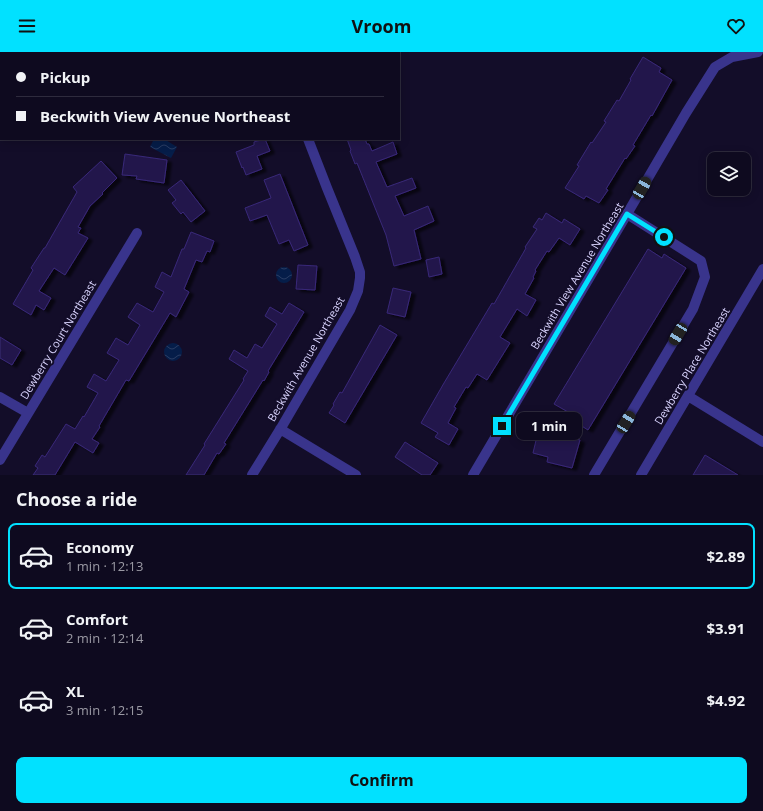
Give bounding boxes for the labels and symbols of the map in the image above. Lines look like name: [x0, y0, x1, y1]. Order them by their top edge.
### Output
car: [631, 175, 653, 201]
street label: Beckwith View Avenue Northeast: [527, 200, 626, 352]
route start: [655, 228, 673, 246]
street label: Dewberry Court Northeast: [16, 278, 99, 402]
street label: Beckwith Avenue Northeast: [264, 294, 348, 424]
street label: Dewberry Place Northeast: [651, 304, 733, 427]
car: [667, 321, 689, 347]
car: [615, 409, 637, 435]
callout: 1 min: [516, 412, 582, 440]
route end: [493, 417, 511, 435]

